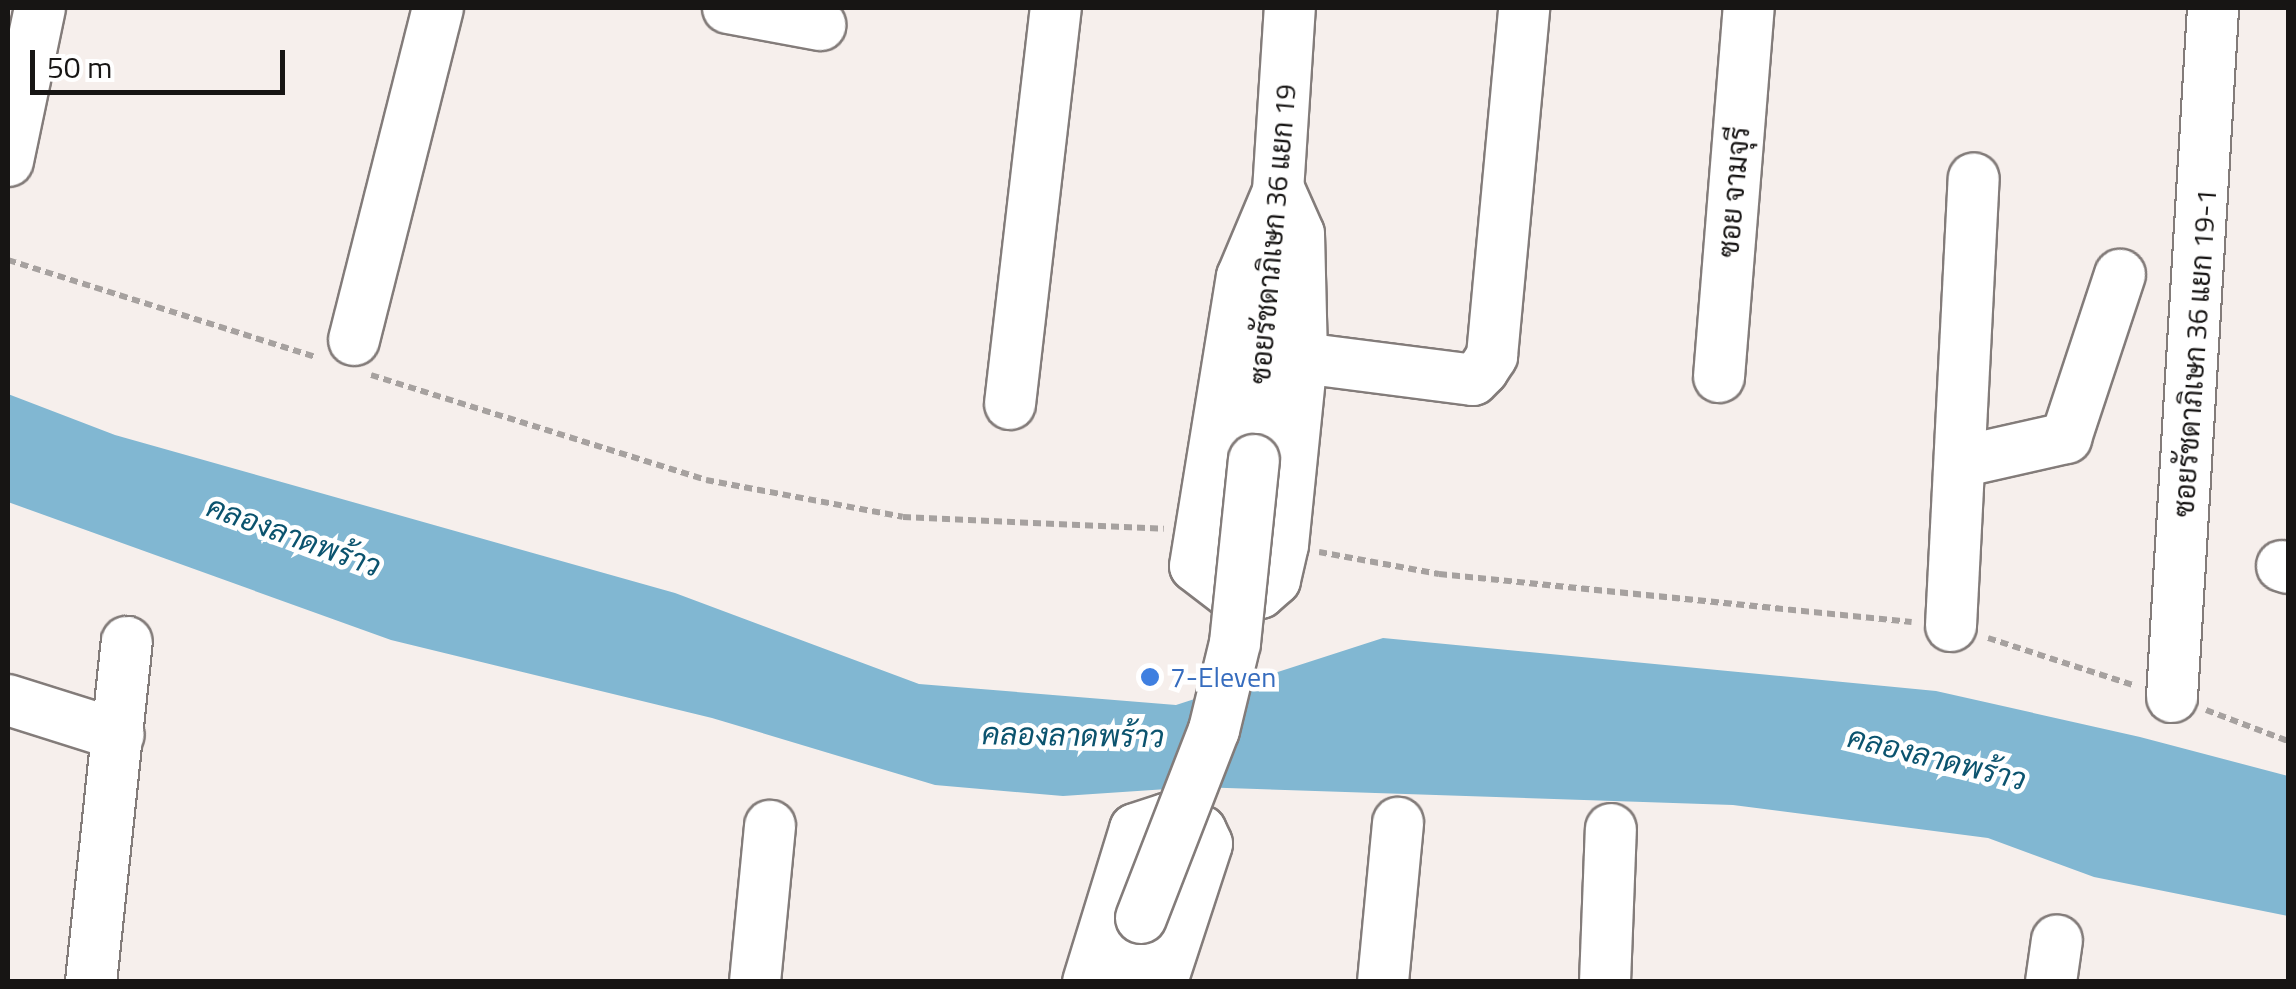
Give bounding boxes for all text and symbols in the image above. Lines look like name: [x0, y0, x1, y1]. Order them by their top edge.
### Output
scale bar: [35, 30, 290, 92]
text: 50 m: [47, 44, 112, 90]
street label: ซอยรัชดาภิเษก 36 แยก 19: [1243, 83, 1303, 385]
street label: ซอย จามจุรี: [1712, 125, 1756, 259]
street label: ซอยรัชดาภิเษก 36 แยก 19-1: [2167, 188, 2223, 518]
water label: คลองลาดพร้าว: [202, 488, 386, 584]
place label: 7-Eleven: [1170, 660, 1276, 694]
marker: 7-Eleven: [1139, 666, 1161, 688]
water label: คลองลาดพร้าว: [981, 715, 1165, 755]
water label: คลองลาดพร้าว: [1844, 718, 2030, 798]

